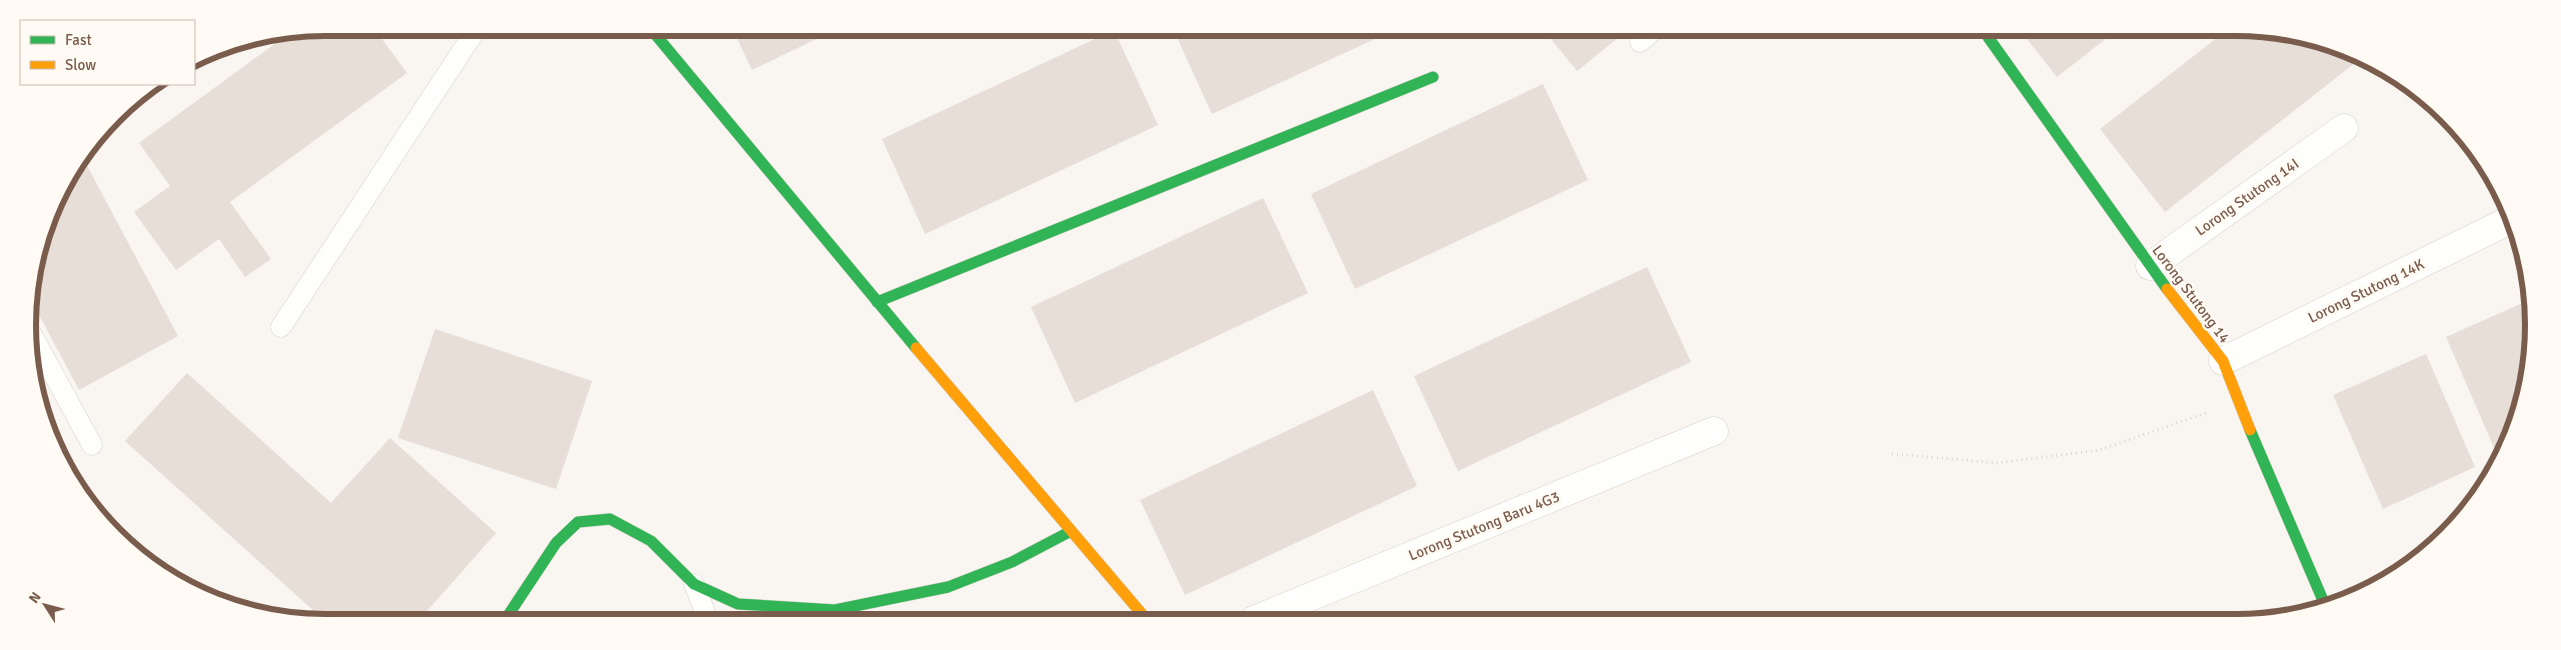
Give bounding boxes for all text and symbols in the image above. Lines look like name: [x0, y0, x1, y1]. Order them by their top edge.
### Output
legend: [20, 20, 195, 85]
text: Fast: [65, 31, 92, 49]
text: Slow: [65, 56, 96, 74]
street label: Lorong Stutong 14I: [2192, 155, 2302, 239]
street label: Lorong Stutong 14: [2148, 241, 2234, 347]
street label: Lorong Stutong 14K: [2305, 255, 2427, 327]
street label: Lorong Stutong Baru 4G3: [1406, 487, 1562, 565]
north arrow: [20, 580, 70, 630]
text: N: [25, 589, 45, 607]

